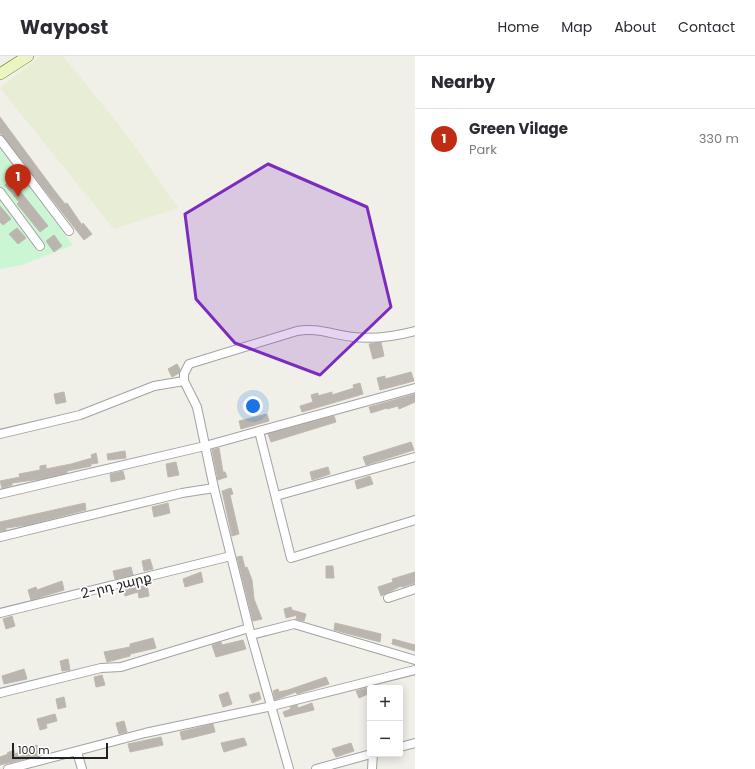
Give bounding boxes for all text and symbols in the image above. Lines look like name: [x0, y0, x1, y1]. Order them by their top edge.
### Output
text: Waypost: [20, 14, 108, 41]
text: Home: [497, 17, 539, 37]
text: Map: [561, 17, 592, 37]
text: About: [614, 17, 656, 37]
text: Contact: [678, 17, 735, 37]
text: Nearby: [431, 70, 495, 94]
text: Green Vilage: [469, 118, 568, 139]
text: 1: [442, 129, 446, 148]
text: 330 m: [699, 129, 739, 148]
text: Park: [469, 140, 497, 159]
pin: 1: [5, 164, 31, 197]
your location: [243, 396, 263, 416]
street label: 2-րդ շարք: [79, 567, 153, 603]
map controls: [367, 685, 403, 757]
button: +: [367, 685, 403, 721]
button: −: [367, 721, 403, 757]
scale bar: [12, 741, 108, 760]
text: 100 m: [18, 742, 50, 758]

